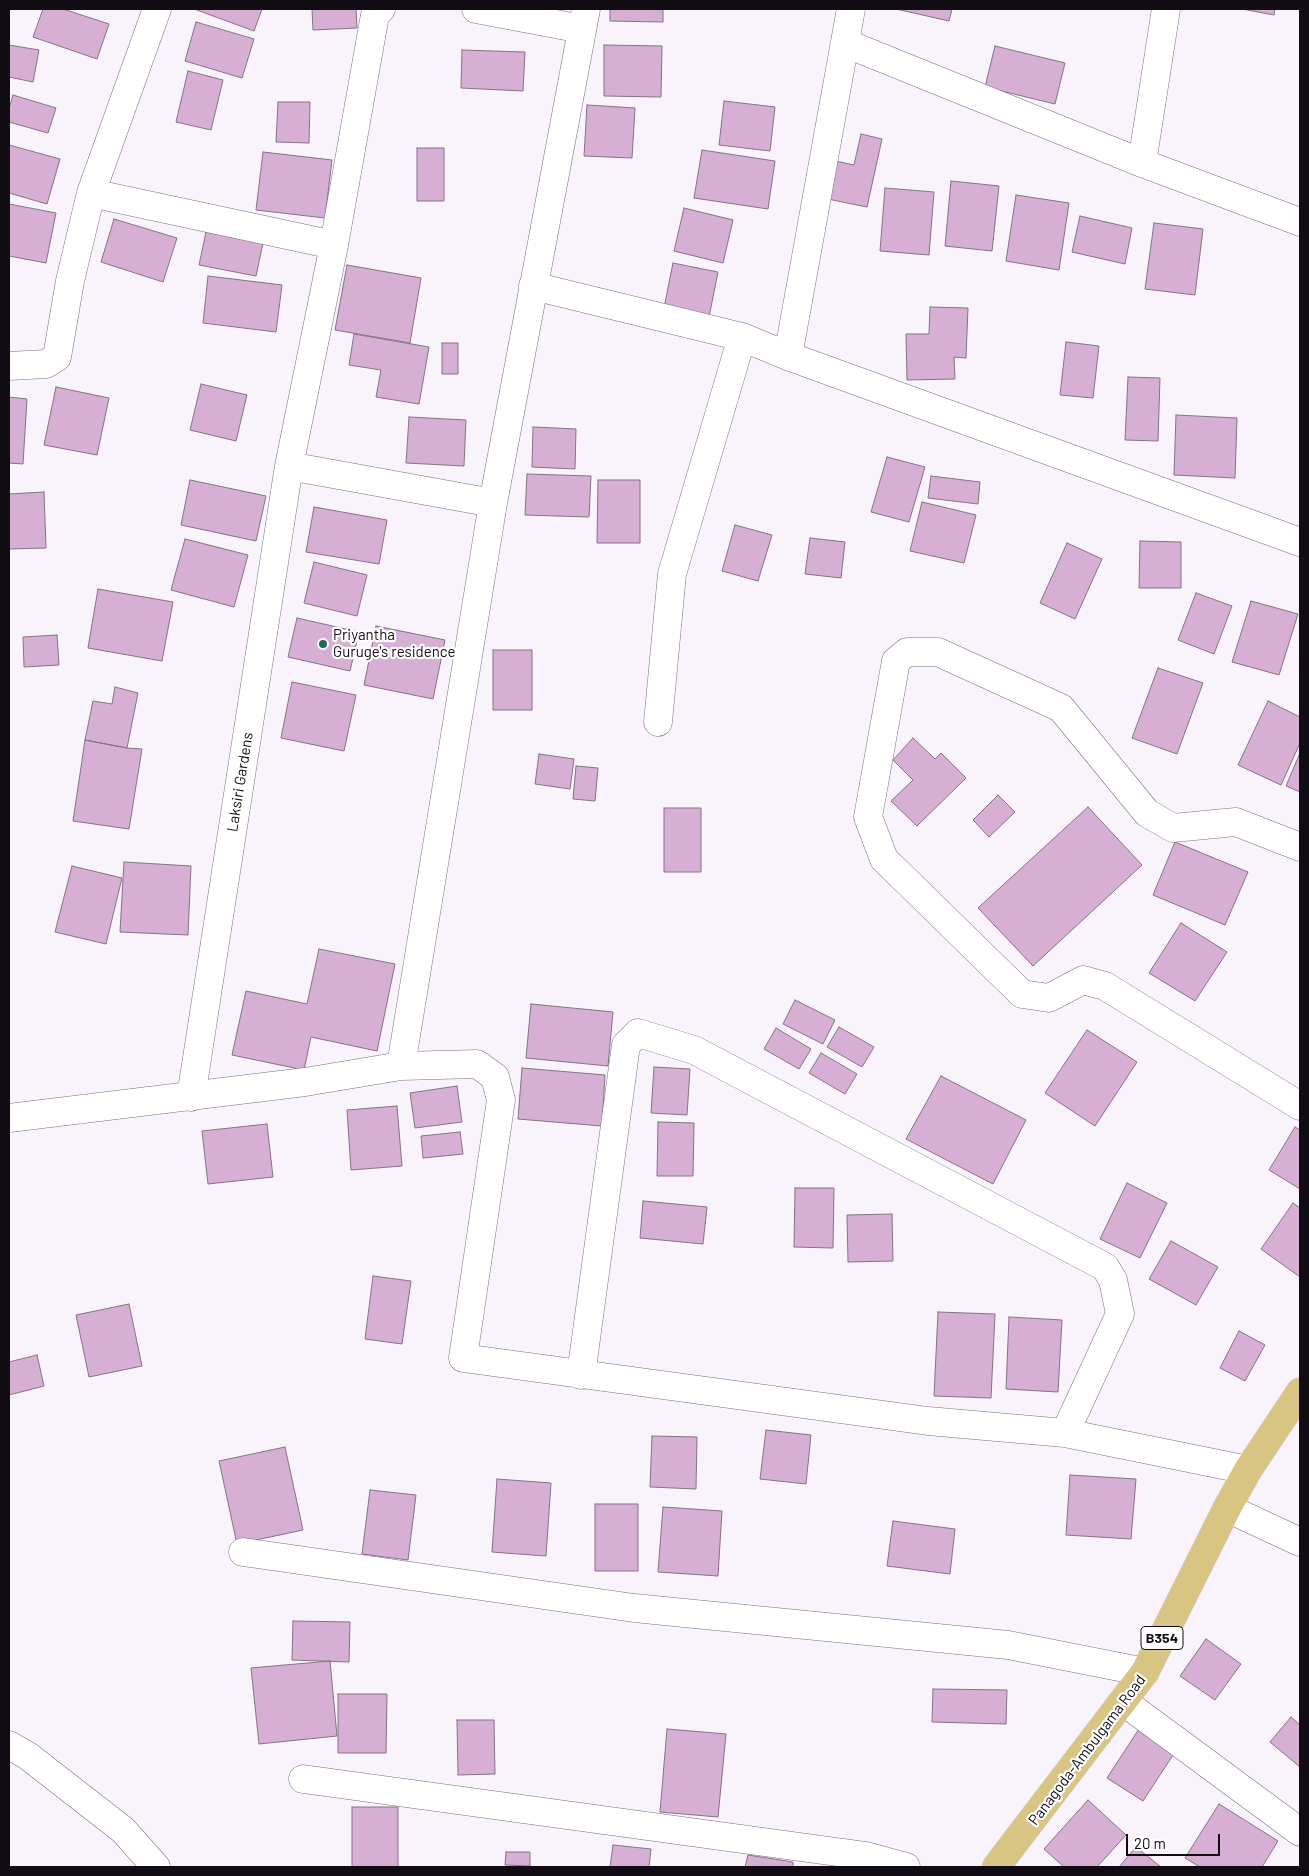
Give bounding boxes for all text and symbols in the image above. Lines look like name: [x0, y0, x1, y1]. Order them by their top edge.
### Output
place label: Priyantha Guruge's residence: [333, 626, 455, 661]
marker: Priyantha Guruge's residence: [317, 638, 329, 650]
street label: Laksiri Gardens: [223, 731, 257, 833]
road number: B354: [1141, 1626, 1183, 1650]
street label: Panagoda-Ambulgama Road: [1025, 1671, 1149, 1829]
scale bar: [1129, 1824, 1223, 1856]
text: 20 m: [1134, 1834, 1166, 1852]

